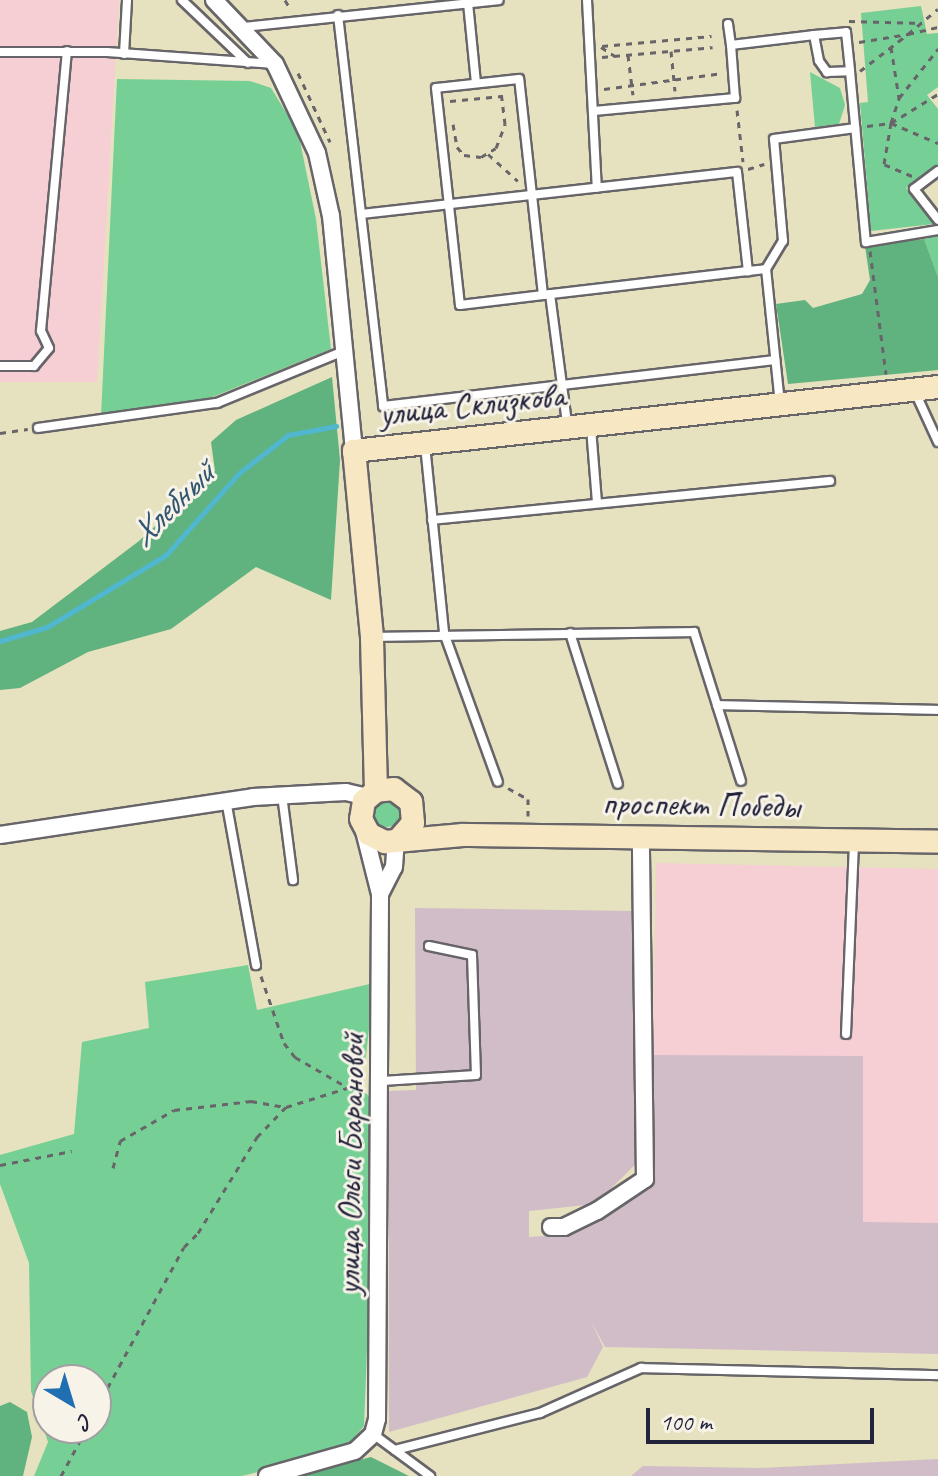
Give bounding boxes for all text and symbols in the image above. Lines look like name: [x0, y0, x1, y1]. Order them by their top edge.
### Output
street label: улица Склизкова: [379, 374, 565, 434]
water label: Хлебный: [121, 453, 223, 555]
street label: проспект Победы: [602, 782, 800, 826]
street label: улица Ольги Барановой: [327, 1033, 373, 1295]
north arrow: [32, 1364, 112, 1444]
scale bar: [650, 1392, 878, 1442]
text: С: [73, 1407, 98, 1436]
text: 100 m: [660, 1407, 712, 1437]

